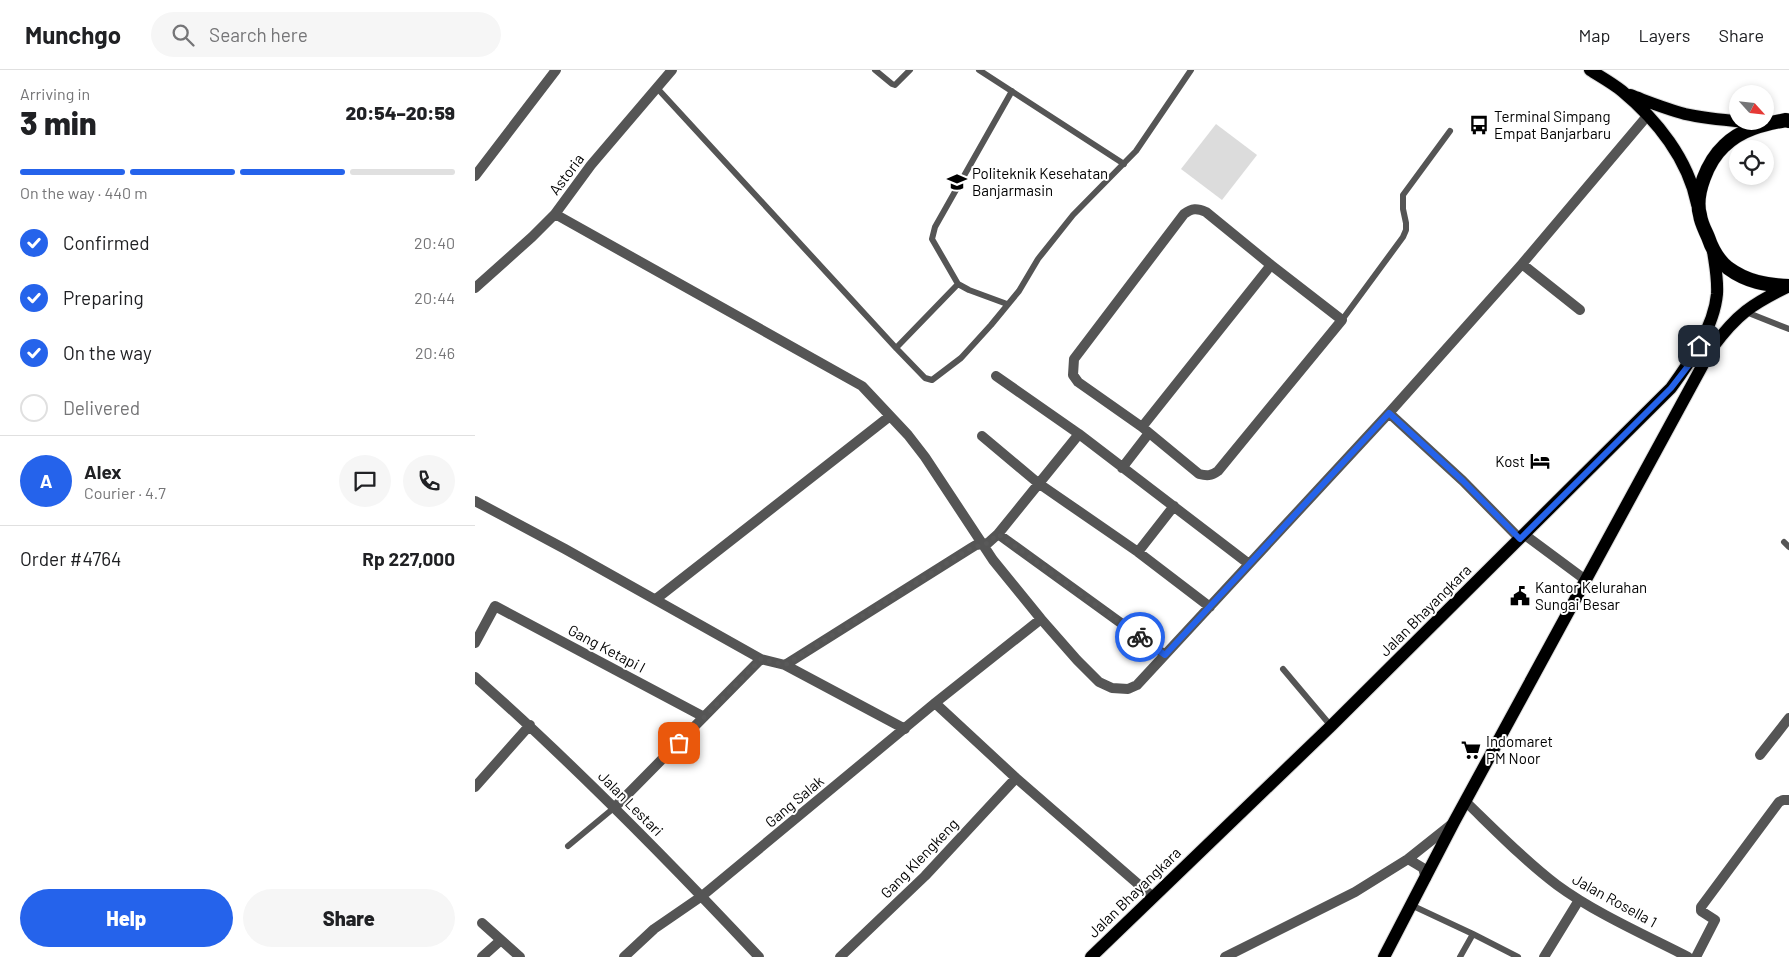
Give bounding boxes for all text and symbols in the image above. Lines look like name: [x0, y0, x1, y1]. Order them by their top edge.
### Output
search box: [151, 12, 501, 57]
text: Munchgo: [25, 20, 121, 49]
icon: search: [169, 21, 197, 49]
text: Search here: [209, 23, 308, 46]
text: Map: [1578, 24, 1610, 46]
text: Layers: [1638, 24, 1691, 46]
text: Share: [1719, 24, 1764, 46]
text: Arriving in: [20, 84, 90, 103]
north arrow: [1729, 85, 1774, 130]
map controls: [1729, 85, 1774, 185]
text: 20:54–20:59: [346, 101, 455, 124]
text: 3 min: [20, 103, 97, 141]
place label: Terminal Simpang Empat Banjarbaru: [1494, 107, 1611, 142]
bus stop icon: Terminal Simpang Empat Banjarbaru: [1468, 114, 1490, 136]
button: locate: [1729, 140, 1774, 185]
street label: Astoria: [545, 150, 587, 198]
place label: Politeknik Kesehatan Banjarmasin: [972, 164, 1108, 199]
school or university icon: Politeknik Kesehatan Banjarmasin: [946, 171, 968, 193]
text: On the way · 440 m: [20, 183, 148, 202]
icon: check: [20, 229, 48, 257]
text: Confirmed: [63, 231, 150, 254]
text: 20:40: [414, 233, 455, 252]
icon: check: [20, 284, 48, 312]
text: Preparing: [63, 286, 144, 309]
text: 20:44: [414, 288, 455, 307]
pin: [1678, 325, 1720, 367]
icon: home: [1685, 332, 1713, 360]
icon: check: [20, 339, 48, 367]
text: On the way: [63, 341, 152, 364]
text: 20:46: [415, 343, 455, 362]
text: Delivered: [63, 396, 140, 419]
hotel icon: Kost: [1529, 450, 1551, 472]
place label: Kost: [1495, 452, 1525, 470]
button: chat: [339, 455, 391, 507]
button: phone: [403, 455, 455, 507]
text: Alex: [84, 460, 122, 483]
text: A: [40, 469, 52, 492]
text: Courier · 4.7: [84, 483, 166, 502]
text: Order #4764: [20, 547, 122, 570]
text: Rp 227,000: [362, 547, 455, 570]
street label: Jalan Bhayangkara: [1375, 560, 1475, 660]
place label: Kantor Kelurahan Sungai Besar: [1535, 578, 1647, 613]
public building icon: Kantor Kelurahan Sungai Besar: [1509, 585, 1531, 607]
courier: [1115, 612, 1165, 662]
street label: Gang Ketapi I: [565, 620, 649, 676]
icon: bike: [1126, 623, 1154, 651]
pin: [658, 722, 700, 764]
icon: bag: [665, 729, 693, 757]
place label: Indomaret PM Noor: [1486, 732, 1553, 767]
supermarket icon: Indomaret PM Noor: [1460, 739, 1482, 761]
street label: Jalan Lestari: [595, 767, 667, 839]
street label: Gang Salak: [761, 771, 827, 831]
street label: Gang Klengkeng: [876, 814, 962, 902]
street label: Jalan Bhayangkara: [1084, 843, 1184, 941]
street label: Jalan Rosella 1: [1570, 869, 1660, 931]
button: Help: [20, 889, 233, 947]
button: Share: [243, 889, 455, 947]

